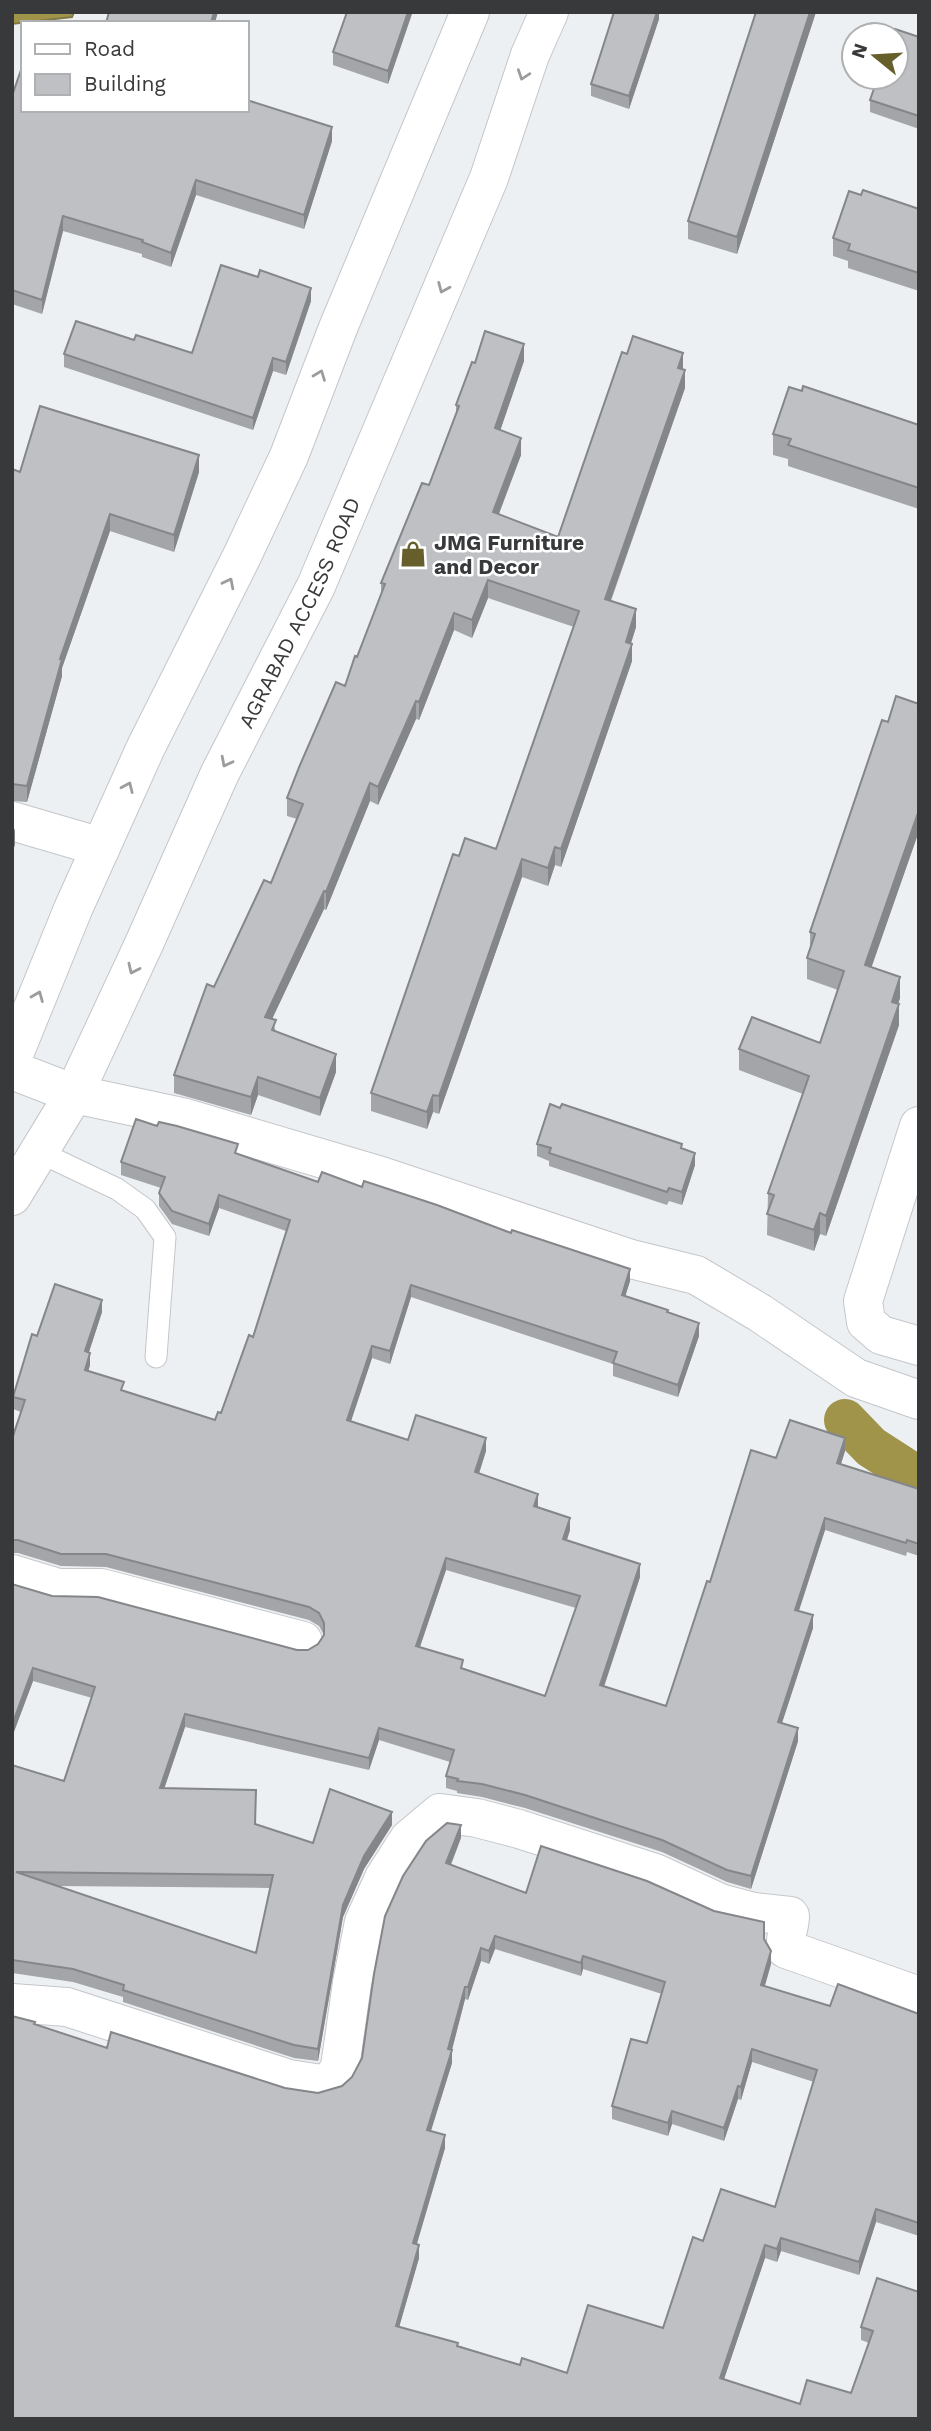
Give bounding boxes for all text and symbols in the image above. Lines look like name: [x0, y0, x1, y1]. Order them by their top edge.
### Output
legend: [21, 21, 248, 112]
north arrow: [840, 21, 910, 91]
text: Road: [84, 36, 135, 61]
text: N: [846, 41, 872, 61]
one-way arrow: [517, 69, 531, 81]
text: Building: [84, 71, 166, 96]
one-way arrow: [437, 281, 451, 293]
one-way arrow: [312, 369, 326, 381]
street label: AGRABAD ACCESS ROAD: [233, 493, 365, 732]
place label: JMG Furniture and Decor: [434, 530, 584, 579]
shop icon: JMG Furniture and Decor: [398, 539, 428, 569]
one-way arrow: [220, 578, 234, 590]
one-way arrow: [220, 755, 234, 767]
one-way arrow: [120, 782, 134, 794]
one-way arrow: [127, 962, 141, 974]
one-way arrow: [29, 990, 43, 1002]

